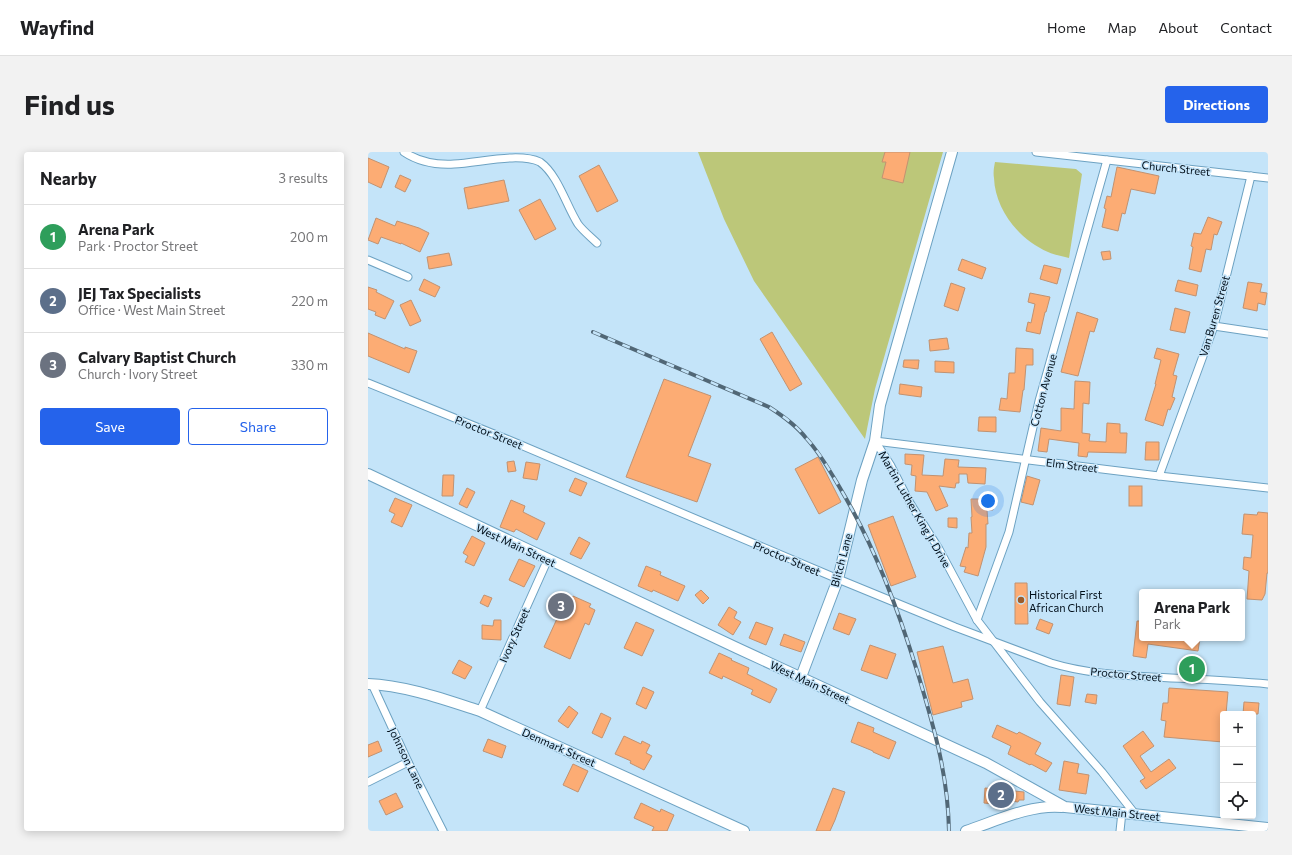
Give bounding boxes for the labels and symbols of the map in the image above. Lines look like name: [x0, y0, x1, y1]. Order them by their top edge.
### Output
street label: Church Street: [1141, 158, 1212, 178]
street label: Van Buren Street: [1196, 273, 1232, 358]
street label: Cotton Avenue: [1027, 352, 1059, 428]
street label: Proctor Street: [453, 413, 525, 452]
street label: Martin Luther King Jr Drive: [875, 448, 954, 570]
street label: Elm Street: [1045, 455, 1099, 475]
your location: [978, 491, 998, 511]
street label: West Main Street: [474, 521, 558, 569]
street label: Blitch Lane: [828, 531, 854, 588]
street label: Proctor Street: [751, 538, 823, 578]
place label: Historical First African Church: [1029, 588, 1103, 614]
pin: 3: [548, 591, 574, 621]
marker: Historical First African Church: [1016, 595, 1026, 605]
street label: Ivory Street: [496, 605, 532, 664]
pin: 1: [1179, 654, 1205, 684]
street label: West Main Street: [768, 658, 852, 706]
street label: Proctor Street: [1090, 664, 1163, 684]
street label: Johnson Lane: [386, 725, 428, 791]
street label: Denmark Street: [520, 725, 598, 769]
pin: 2: [988, 780, 1014, 810]
street label: West Main Street: [1073, 801, 1161, 823]

